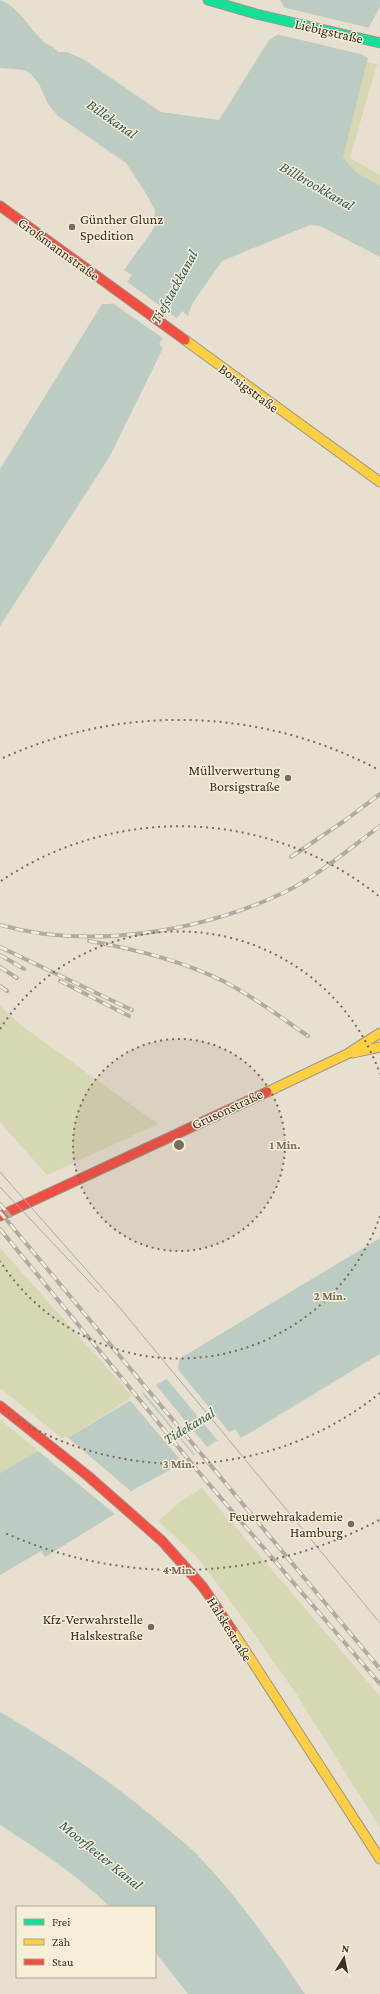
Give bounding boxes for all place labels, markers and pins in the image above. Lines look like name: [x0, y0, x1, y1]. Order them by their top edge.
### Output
place label: Günther Glunz Spedition: [80, 211, 163, 243]
marker: Günther Glunz Spedition: [67, 222, 77, 232]
place label: Müllverwertung Borsigstraße: [188, 762, 280, 794]
marker: Müllverwertung Borsigstraße: [283, 773, 293, 783]
centre of rings: [172, 1138, 186, 1152]
place label: Feuerwehrakademie Hamburg: [229, 1508, 343, 1540]
marker: Feuerwehrakademie Hamburg: [346, 1519, 356, 1529]
place label: Kfz-Verwahrstelle Halskestraße: [43, 1611, 143, 1643]
marker: Kfz-Verwahrstelle Halskestraße: [146, 1622, 156, 1632]

